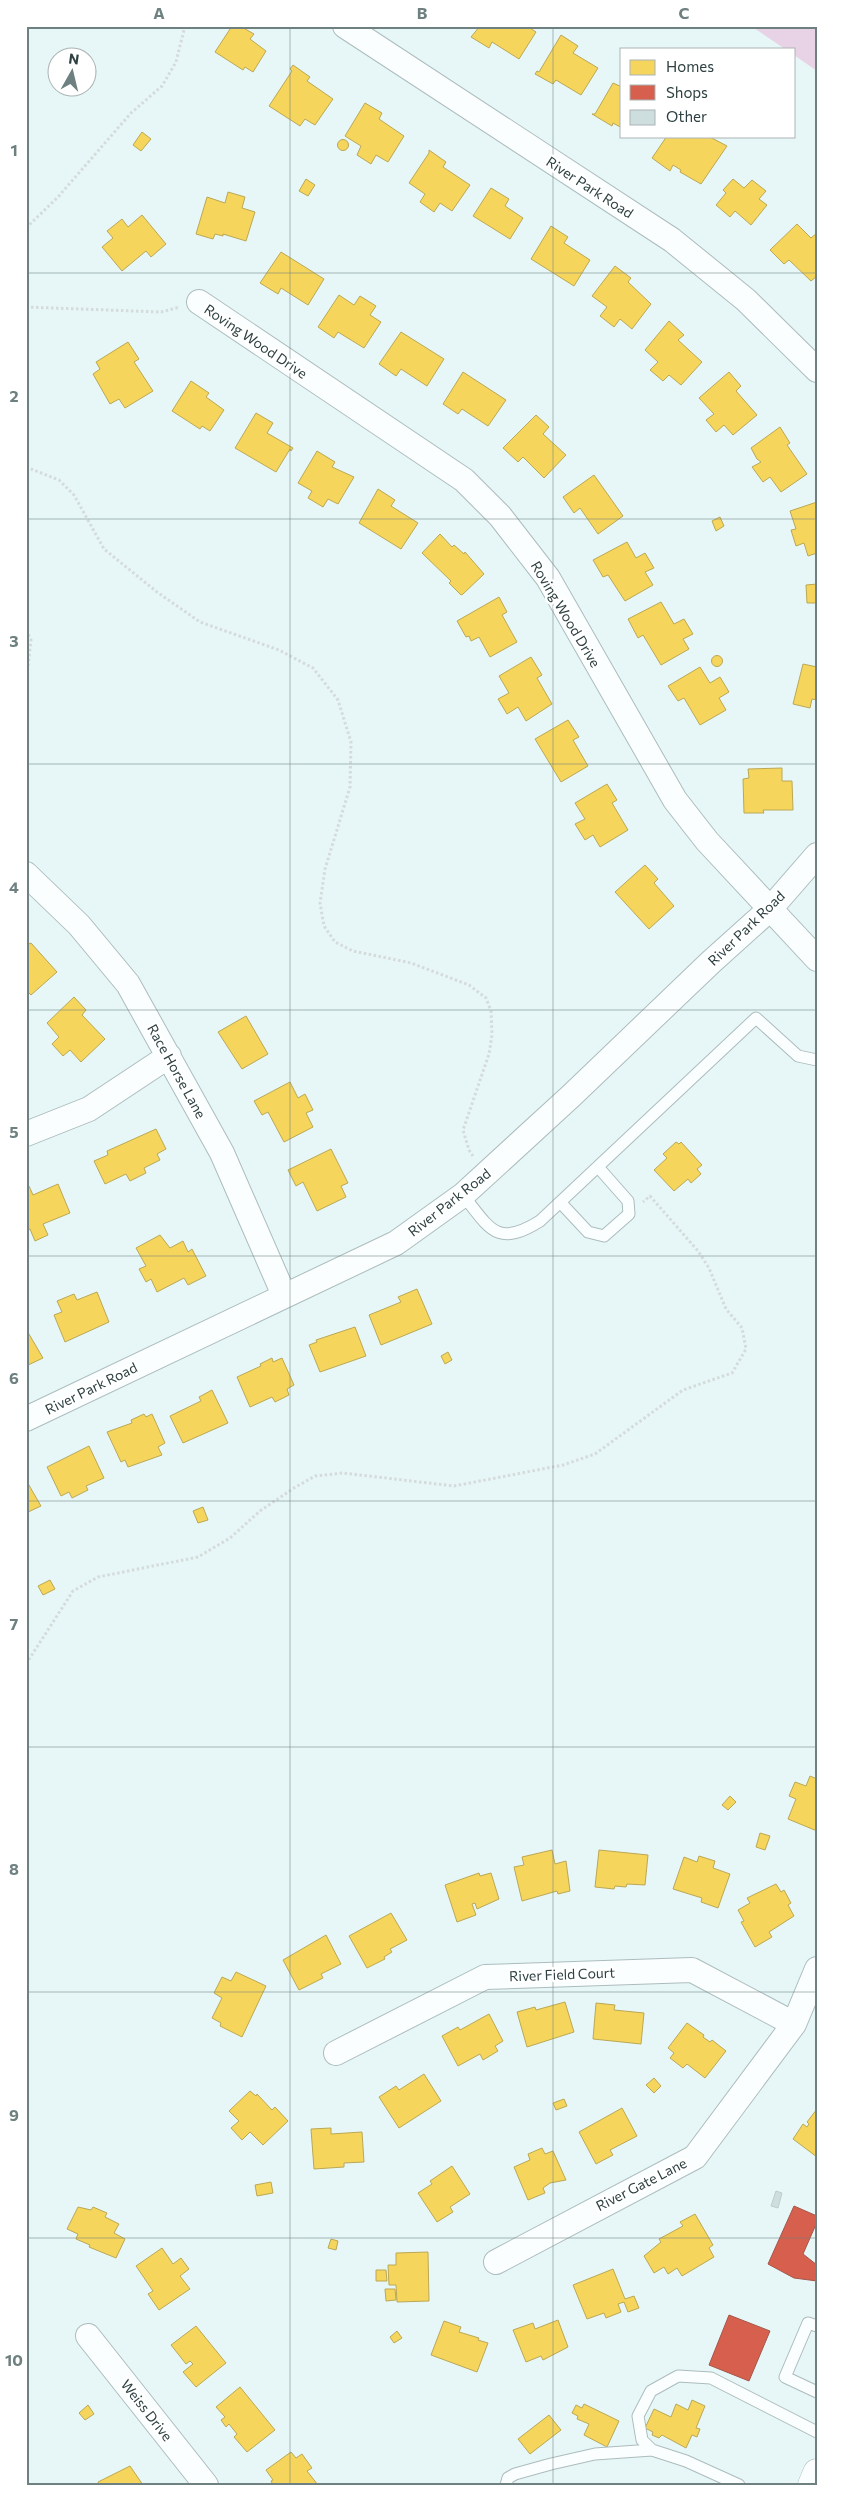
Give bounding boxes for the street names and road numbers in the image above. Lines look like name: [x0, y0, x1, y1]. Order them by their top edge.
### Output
street label: River Park Road: [543, 153, 637, 221]
street label: Roving Wood Drive: [201, 300, 311, 382]
street label: Roving Wood Drive: [528, 558, 604, 670]
street label: River Park Road: [704, 887, 788, 969]
street label: Race Horse Lane: [144, 1021, 210, 1121]
street label: River Park Road: [404, 1164, 494, 1240]
street label: River Park Road: [42, 1358, 140, 1418]
street label: River Field Court: [509, 1964, 616, 1984]
street label: River Gate Lane: [593, 2154, 689, 2214]
street label: Weiss Drive: [118, 2376, 176, 2444]

